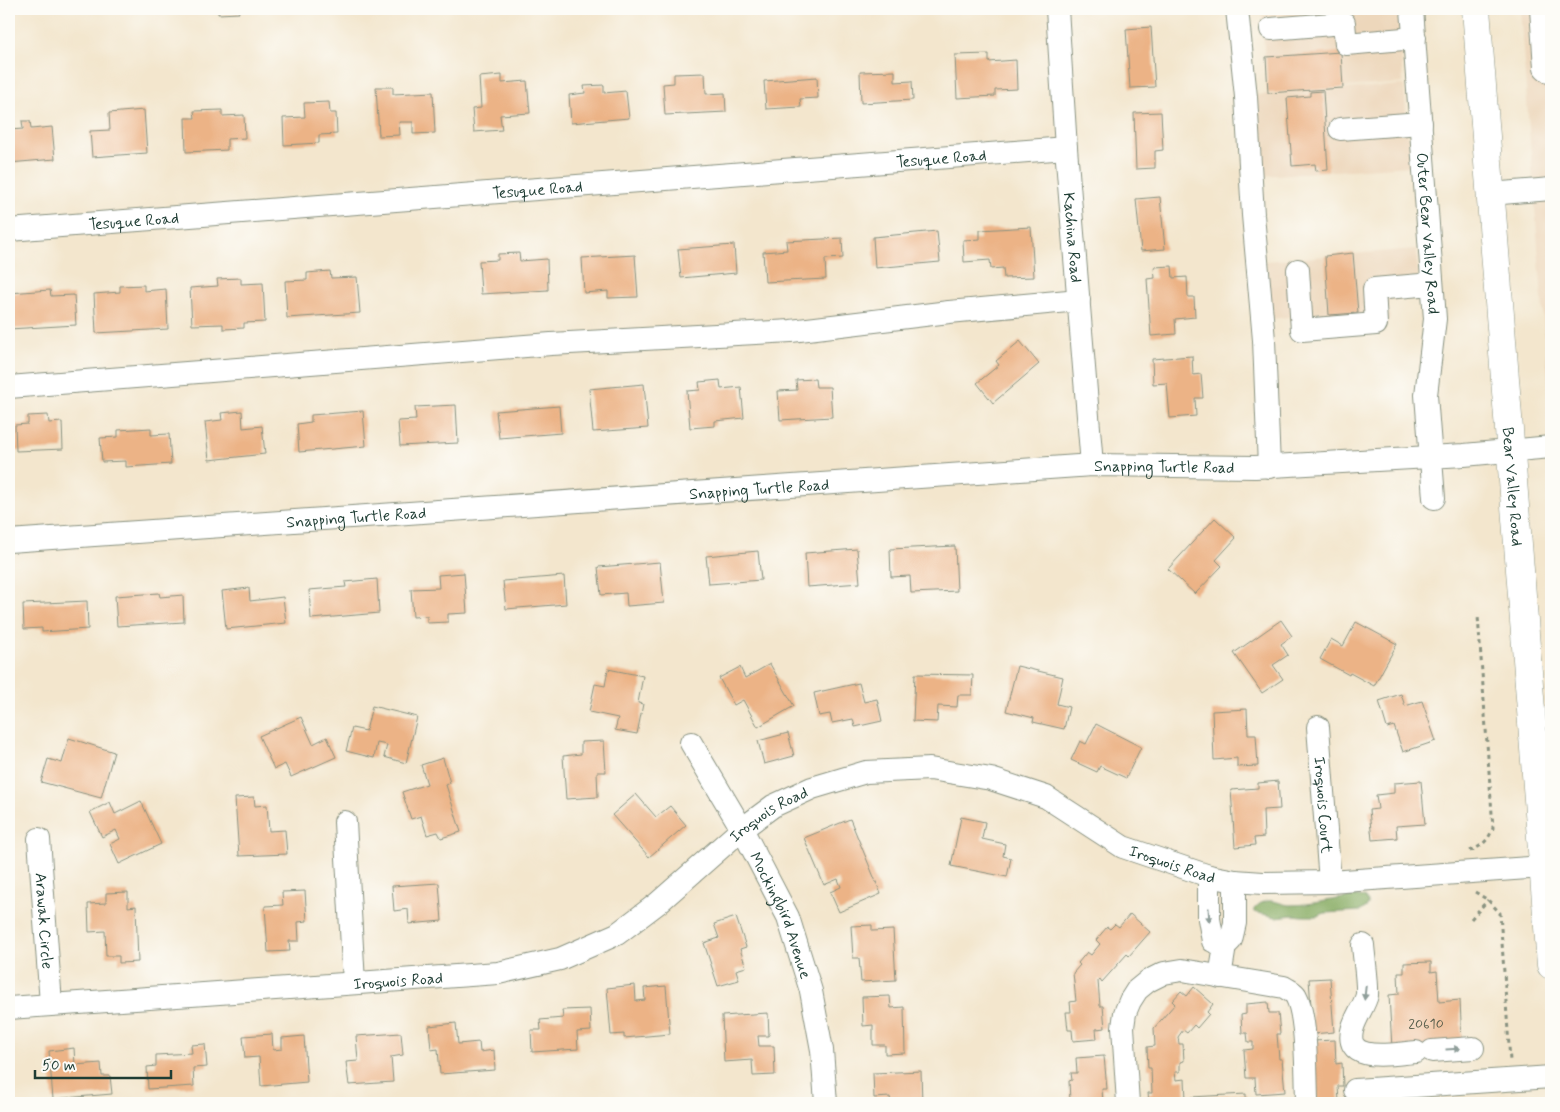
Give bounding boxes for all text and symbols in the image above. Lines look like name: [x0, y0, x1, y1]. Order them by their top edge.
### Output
street label: Tesuque Road: [895, 145, 987, 173]
street label: Outer Bear Valley Road: [1411, 152, 1444, 315]
street label: Tesuque Road: [492, 177, 584, 204]
street label: Kachina Road: [1058, 191, 1086, 284]
street label: Tesuque Road: [88, 208, 180, 236]
street label: Bear Valley Road: [1497, 426, 1527, 547]
street label: Snapping Turtle Road: [1094, 456, 1235, 479]
street label: Snapping Turtle Road: [689, 474, 830, 505]
street label: Snapping Turtle Road: [286, 503, 427, 534]
street label: Iroquois Court: [1308, 756, 1337, 855]
street label: Iroquois Road: [725, 782, 812, 847]
street label: Iroquois Road: [1126, 841, 1217, 889]
street label: Mockingbird Avenue: [744, 849, 816, 982]
street label: Arawak Circle: [29, 872, 57, 970]
one-way arrow: [1206, 907, 1214, 923]
street label: Iroquois Road: [353, 968, 444, 995]
one-way arrow: [1361, 986, 1369, 1002]
house number: 20610: [1408, 1015, 1444, 1033]
one-way arrow: [1445, 1045, 1461, 1053]
scale bar: [35, 1047, 171, 1079]
text: 50 m: [42, 1056, 76, 1076]

